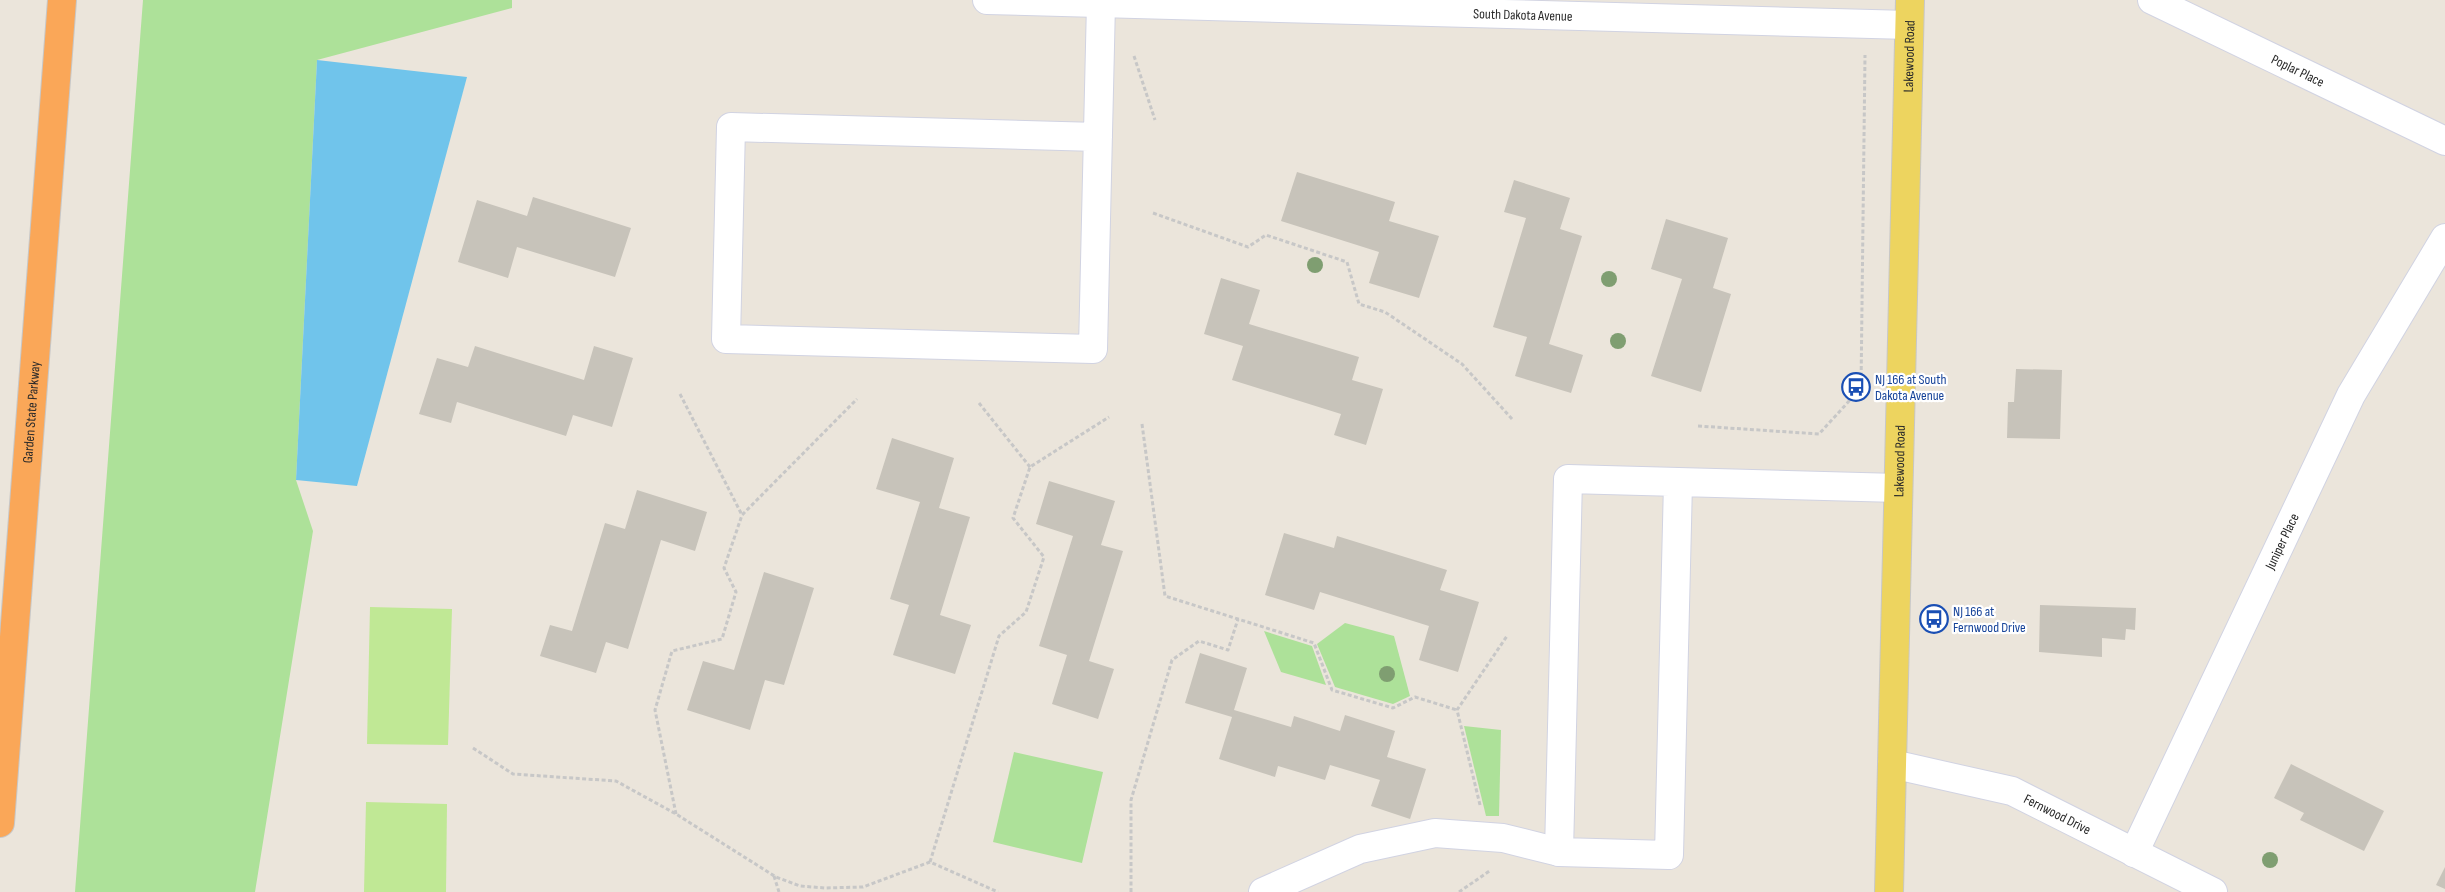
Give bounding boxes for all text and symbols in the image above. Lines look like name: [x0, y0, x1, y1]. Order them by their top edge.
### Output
street label: South Dakota Avenue: [1473, 5, 1573, 24]
street label: Lakewood Road: [1899, 20, 1918, 92]
street label: Poplar Place: [2269, 50, 2327, 90]
street label: Garden State Parkway: [19, 360, 43, 464]
place label: NJ 166 at South Dakota Avenue: [1875, 371, 1946, 404]
bus stop icon: NJ 166 at South Dakota Avenue: [1841, 372, 1871, 402]
street label: Lakewood Road: [1890, 425, 1908, 497]
street label: Juniper Place: [2261, 510, 2302, 573]
place label: NJ 166 at Fernwood Drive: [1953, 603, 2026, 636]
bus stop icon: NJ 166 at Fernwood Drive: [1919, 604, 1949, 634]
street label: Fernwood Drive: [2021, 790, 2094, 838]

